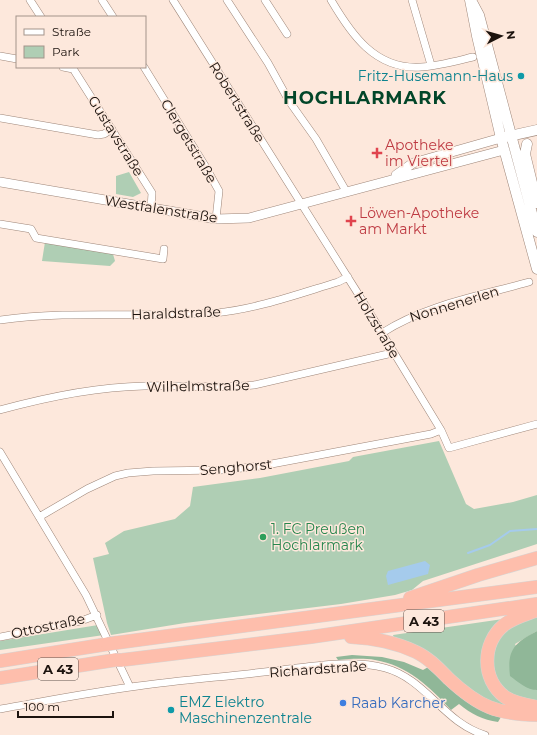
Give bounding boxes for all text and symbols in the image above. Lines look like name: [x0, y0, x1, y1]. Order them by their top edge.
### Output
legend: [16, 16, 146, 68]
north arrow: [481, 16, 521, 56]
text: Straße: [52, 24, 91, 39]
text: N: [504, 30, 518, 40]
text: Park: [52, 44, 80, 59]
street label: Robertstraße: [205, 58, 269, 146]
place label: Fritz-Husemann-Haus: [358, 67, 513, 85]
marker: Fritz-Husemann-Haus: [516, 71, 526, 81]
district label: HOCHLARMARK: [283, 87, 447, 109]
street label: Gustavstraße: [84, 92, 148, 180]
street label: Clergetstraße: [157, 96, 221, 186]
place label: Apotheke im Viertel: [385, 136, 453, 170]
marker: Apotheke im Viertel: [372, 148, 382, 158]
street label: Westfalenstraße: [103, 191, 219, 227]
place label: Löwen-Apotheke am Markt: [359, 204, 479, 238]
marker: Löwen-Apotheke am Markt: [346, 216, 356, 226]
street label: Nonnenerlen: [407, 282, 501, 326]
street label: Holzstraße: [350, 288, 404, 362]
street label: Haraldstraße: [131, 302, 221, 324]
street label: Wilhelmstraße: [146, 376, 250, 396]
street label: Senghorst: [199, 455, 273, 479]
place label: 1. FC Preußen Hochlarmark: [271, 520, 365, 554]
marker: 1. FC Preußen Hochlarmark: [258, 532, 268, 542]
street label: Ottostraße: [9, 609, 87, 643]
road number: A 43: [404, 610, 444, 632]
street label: Richardstraße: [269, 657, 367, 681]
road number: A 43: [38, 658, 78, 680]
scale bar: [18, 693, 113, 719]
place label: EMZ Elektro Maschinenzentrale: [179, 693, 312, 727]
place label: Raab Karcher: [351, 694, 446, 712]
marker: Raab Karcher: [338, 698, 348, 708]
text: 100 m: [24, 699, 60, 714]
marker: EMZ Elektro Maschinenzentrale: [166, 705, 176, 715]

